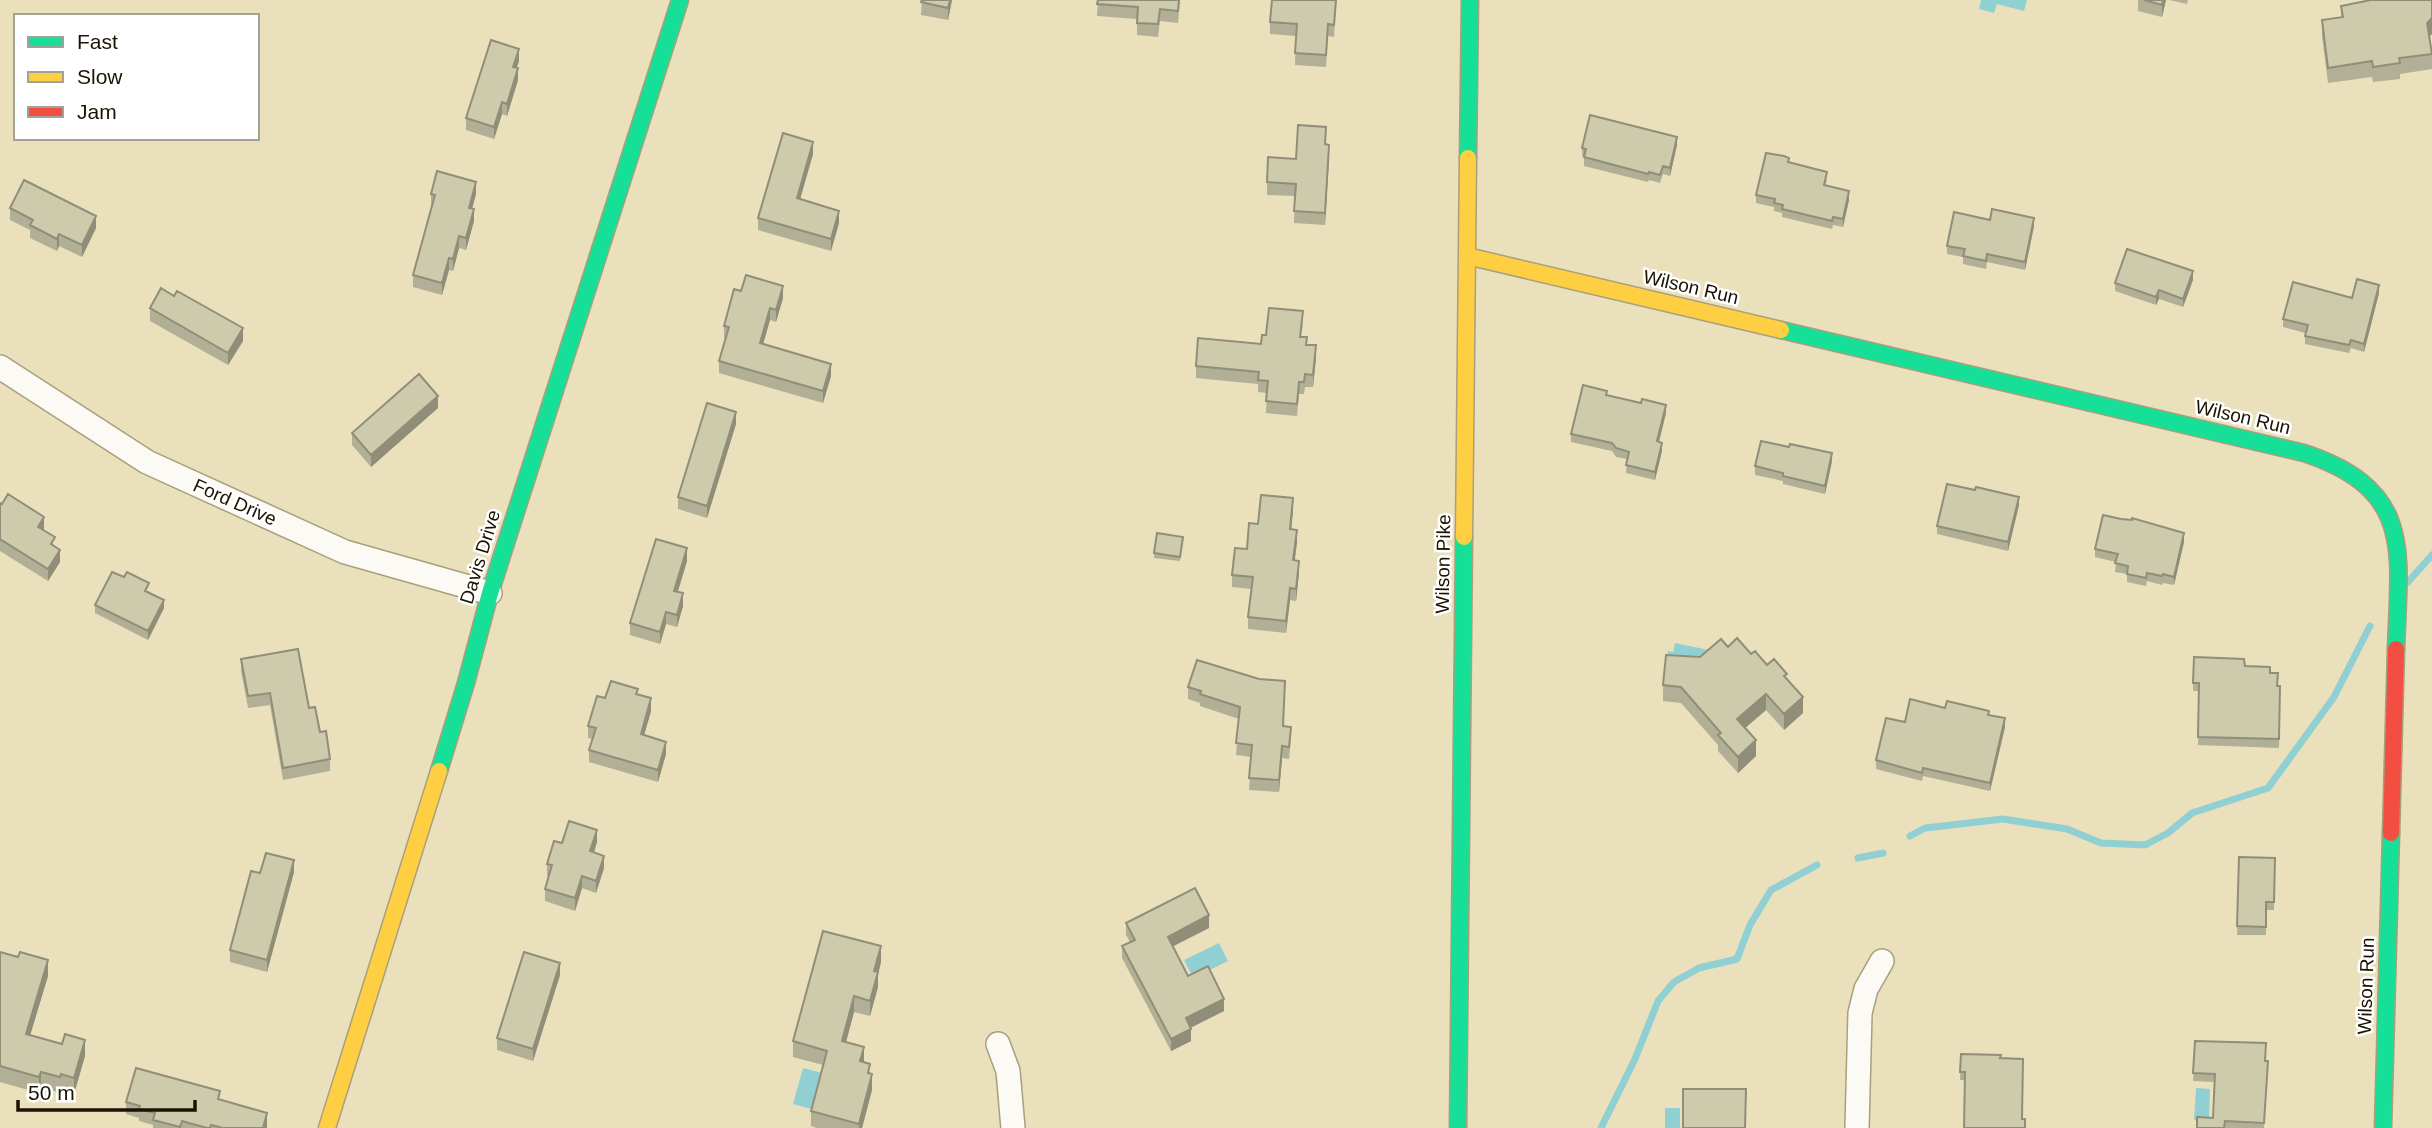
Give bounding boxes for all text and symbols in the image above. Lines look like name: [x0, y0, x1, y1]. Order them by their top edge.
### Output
legend: [14, 14, 259, 140]
text: Fast: [77, 30, 118, 53]
text: Slow: [77, 65, 123, 88]
text: Jam: [77, 100, 117, 123]
street label: Wilson Run: [1641, 266, 1741, 308]
street label: Wilson Run: [2193, 396, 2293, 438]
street label: Ford Drive: [190, 474, 280, 530]
street label: Davis Drive: [456, 507, 504, 607]
street label: Wilson Pike: [1432, 514, 1454, 614]
street label: Wilson Run: [2354, 937, 2378, 1035]
scale bar: [18, 1068, 194, 1112]
text: 50 m: [28, 1081, 75, 1104]

